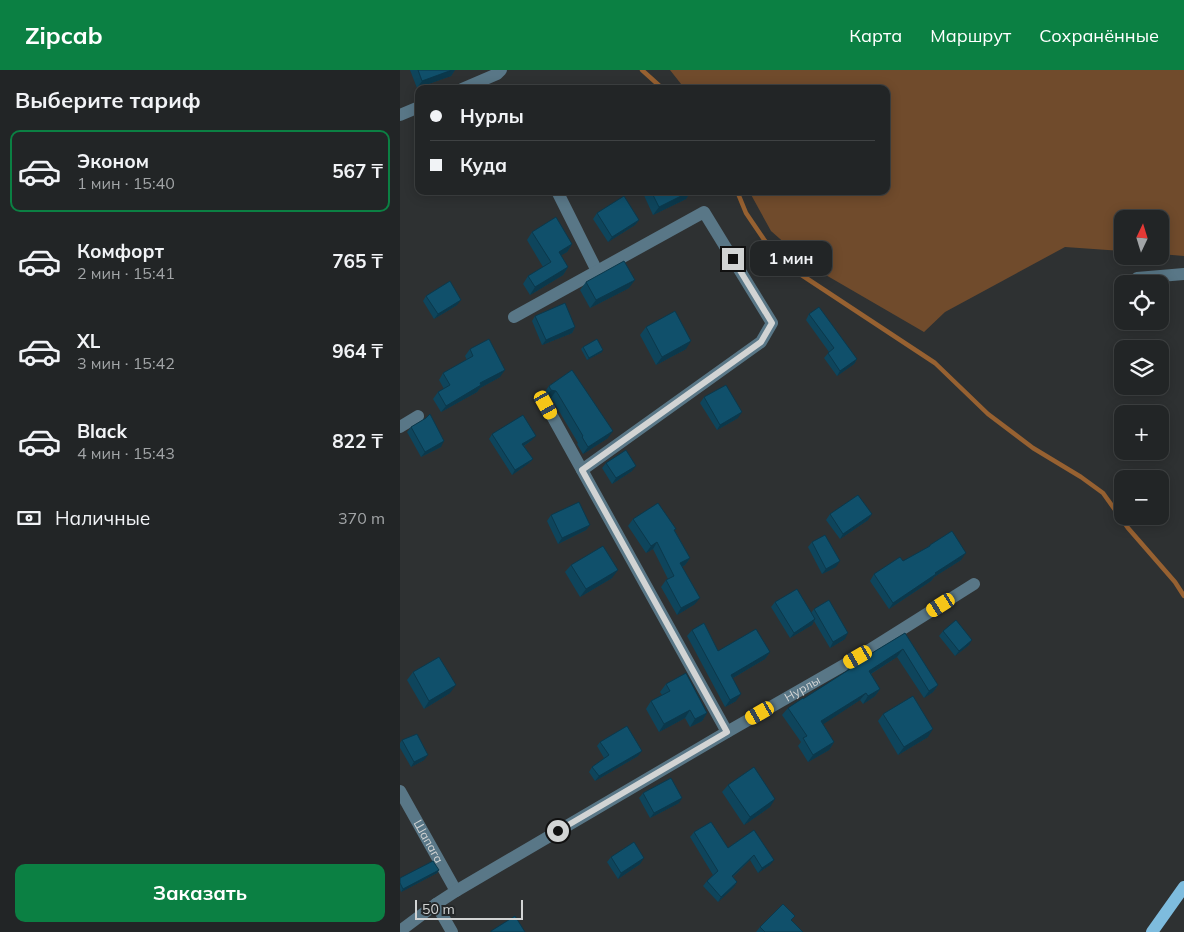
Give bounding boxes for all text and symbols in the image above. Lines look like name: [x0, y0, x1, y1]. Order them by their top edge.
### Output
text: Zipcab: [25, 20, 103, 50]
text: Карта: [849, 24, 902, 47]
text: Маршрут: [930, 24, 1011, 47]
text: Сохранённые: [1039, 24, 1159, 47]
text: Выберите тариф: [15, 86, 201, 114]
text: Нурлы: [460, 104, 524, 128]
icon: car: [17, 149, 62, 194]
text: Эконом: [77, 149, 149, 173]
text: Куда: [460, 153, 507, 177]
text: 567 ₸: [332, 159, 383, 183]
text: 1 мин · 15:40: [77, 173, 175, 193]
north arrow: [1114, 210, 1169, 265]
map controls: [1114, 210, 1169, 525]
icon: car: [17, 239, 62, 284]
text: Комфорт: [77, 239, 164, 263]
callout: 1 мин: [750, 242, 833, 276]
route end: [722, 248, 744, 270]
text: 1 мин: [769, 248, 813, 268]
text: 765 ₸: [332, 249, 383, 273]
text: 2 мин · 15:41: [77, 263, 175, 283]
button: locate: [1114, 275, 1169, 330]
icon: car: [17, 329, 62, 374]
text: XL: [77, 329, 100, 353]
text: 964 ₸: [332, 339, 383, 363]
button: layers: [1114, 340, 1169, 395]
text: 3 мин · 15:42: [77, 353, 175, 373]
car: [532, 388, 559, 422]
button: +: [1114, 405, 1169, 460]
icon: car: [17, 419, 62, 464]
text: Black: [77, 419, 127, 443]
text: 822 ₸: [332, 429, 383, 453]
text: 4 мин · 15:43: [77, 443, 175, 463]
button: −: [1114, 470, 1169, 525]
icon: cash: [15, 504, 43, 532]
text: Наличные: [55, 506, 150, 530]
text: 370 m: [338, 508, 385, 528]
car: [924, 591, 957, 619]
car: [841, 643, 874, 671]
street label: Нурлы: [782, 672, 823, 705]
car: [743, 699, 776, 727]
street label: Шапага: [411, 817, 447, 866]
route start: [547, 820, 569, 842]
button: Заказать: [15, 864, 385, 922]
scale bar: [415, 897, 522, 920]
text: 50 m: [422, 900, 455, 918]

